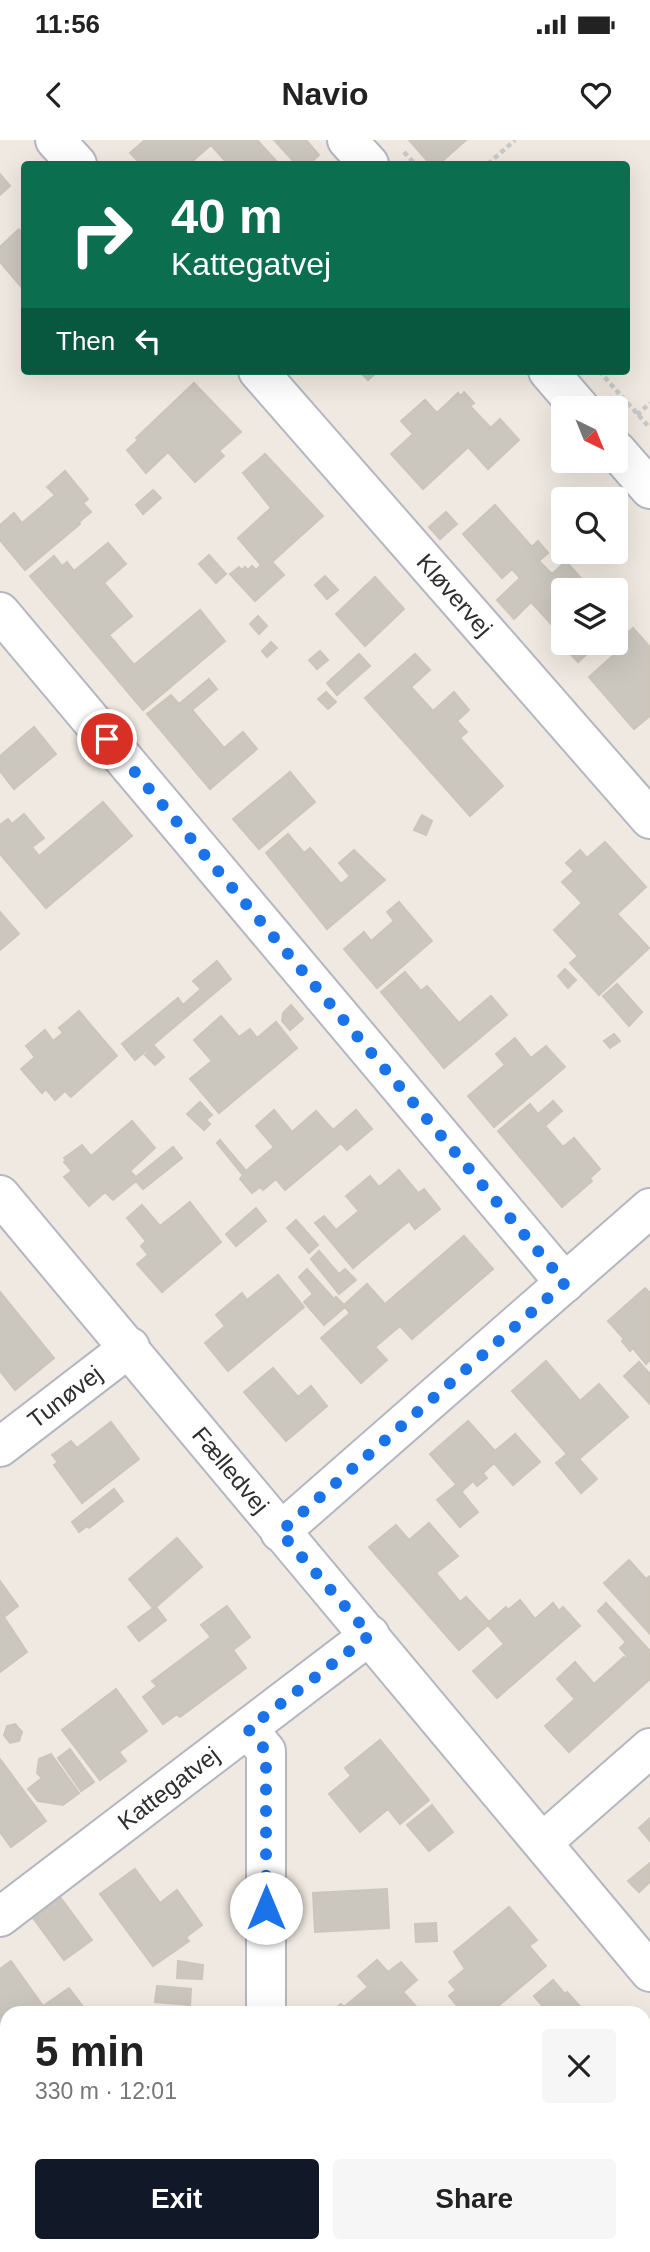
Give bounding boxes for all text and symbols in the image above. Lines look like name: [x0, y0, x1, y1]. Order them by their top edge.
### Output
text: 11:56: [35, 9, 100, 39]
icon: back: [35, 76, 73, 114]
text: Navio: [281, 76, 369, 112]
icon: heart: [577, 76, 615, 114]
icon: right: [56, 189, 147, 280]
text: 40 m: [171, 189, 283, 243]
text: Kattegatvej: [171, 246, 331, 282]
icon: left: [129, 322, 167, 360]
text: Then: [56, 326, 115, 356]
north arrow: [551, 396, 628, 472]
map controls: [551, 396, 628, 655]
button: search: [551, 487, 628, 564]
street label: Kløvervej: [411, 548, 498, 641]
button: layers: [551, 578, 628, 655]
pin: [77, 709, 137, 769]
icon: arrive: [88, 720, 126, 758]
street label: Tunøvej: [22, 1360, 107, 1433]
street label: Fælledvej: [187, 1421, 274, 1519]
street label: Kattegatvej: [112, 1741, 224, 1835]
position arrow: [229, 1871, 303, 1945]
text: 5 min: [35, 2028, 145, 2075]
button: close: [542, 2029, 616, 2103]
text: 330 m · 12:01: [35, 2078, 177, 2104]
button: Exit: [35, 2159, 319, 2239]
button: Share: [333, 2159, 616, 2239]

